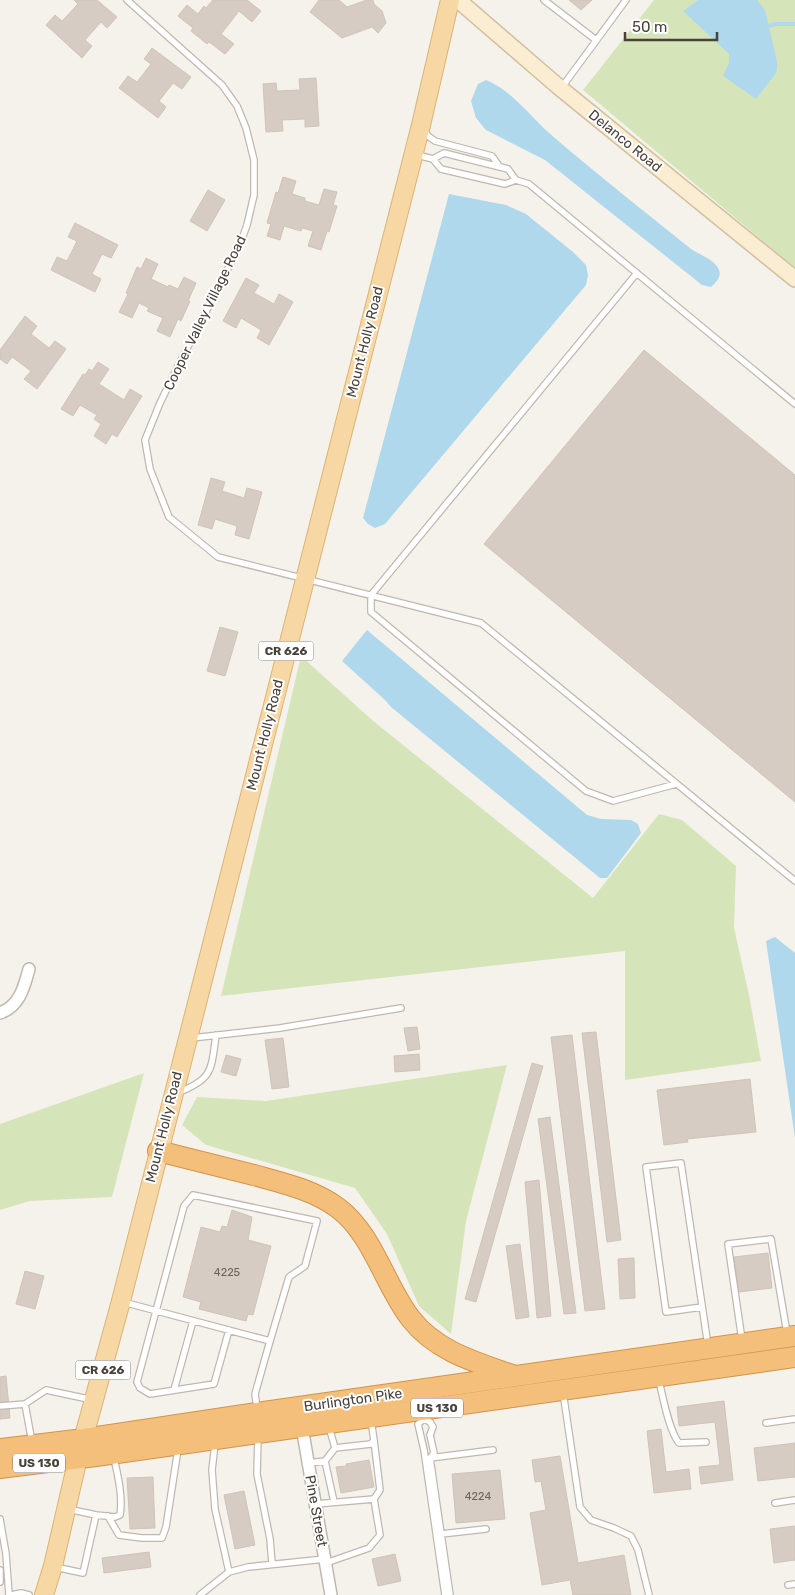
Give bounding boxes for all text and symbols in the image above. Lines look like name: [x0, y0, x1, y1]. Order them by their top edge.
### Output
scale bar: [625, 10, 718, 42]
text: 50 m: [632, 18, 667, 36]
street label: Delanco Road: [585, 106, 665, 176]
street label: Cooper Valley Village Road: [160, 233, 250, 393]
street label: Mount Holly Road: [343, 285, 387, 399]
road number: CR 626: [258, 641, 314, 660]
street label: Mount Holly Road: [243, 678, 287, 792]
street label: Mount Holly Road: [142, 1070, 186, 1184]
house number: 4225: [214, 1266, 241, 1279]
road number: CR 626: [76, 1360, 130, 1380]
street label: Burlington Pike: [303, 1385, 403, 1415]
road number: US 130: [411, 1399, 463, 1418]
road number: US 130: [13, 1454, 65, 1472]
street label: Pine Street: [301, 1474, 331, 1549]
house number: 4224: [465, 1490, 491, 1503]

